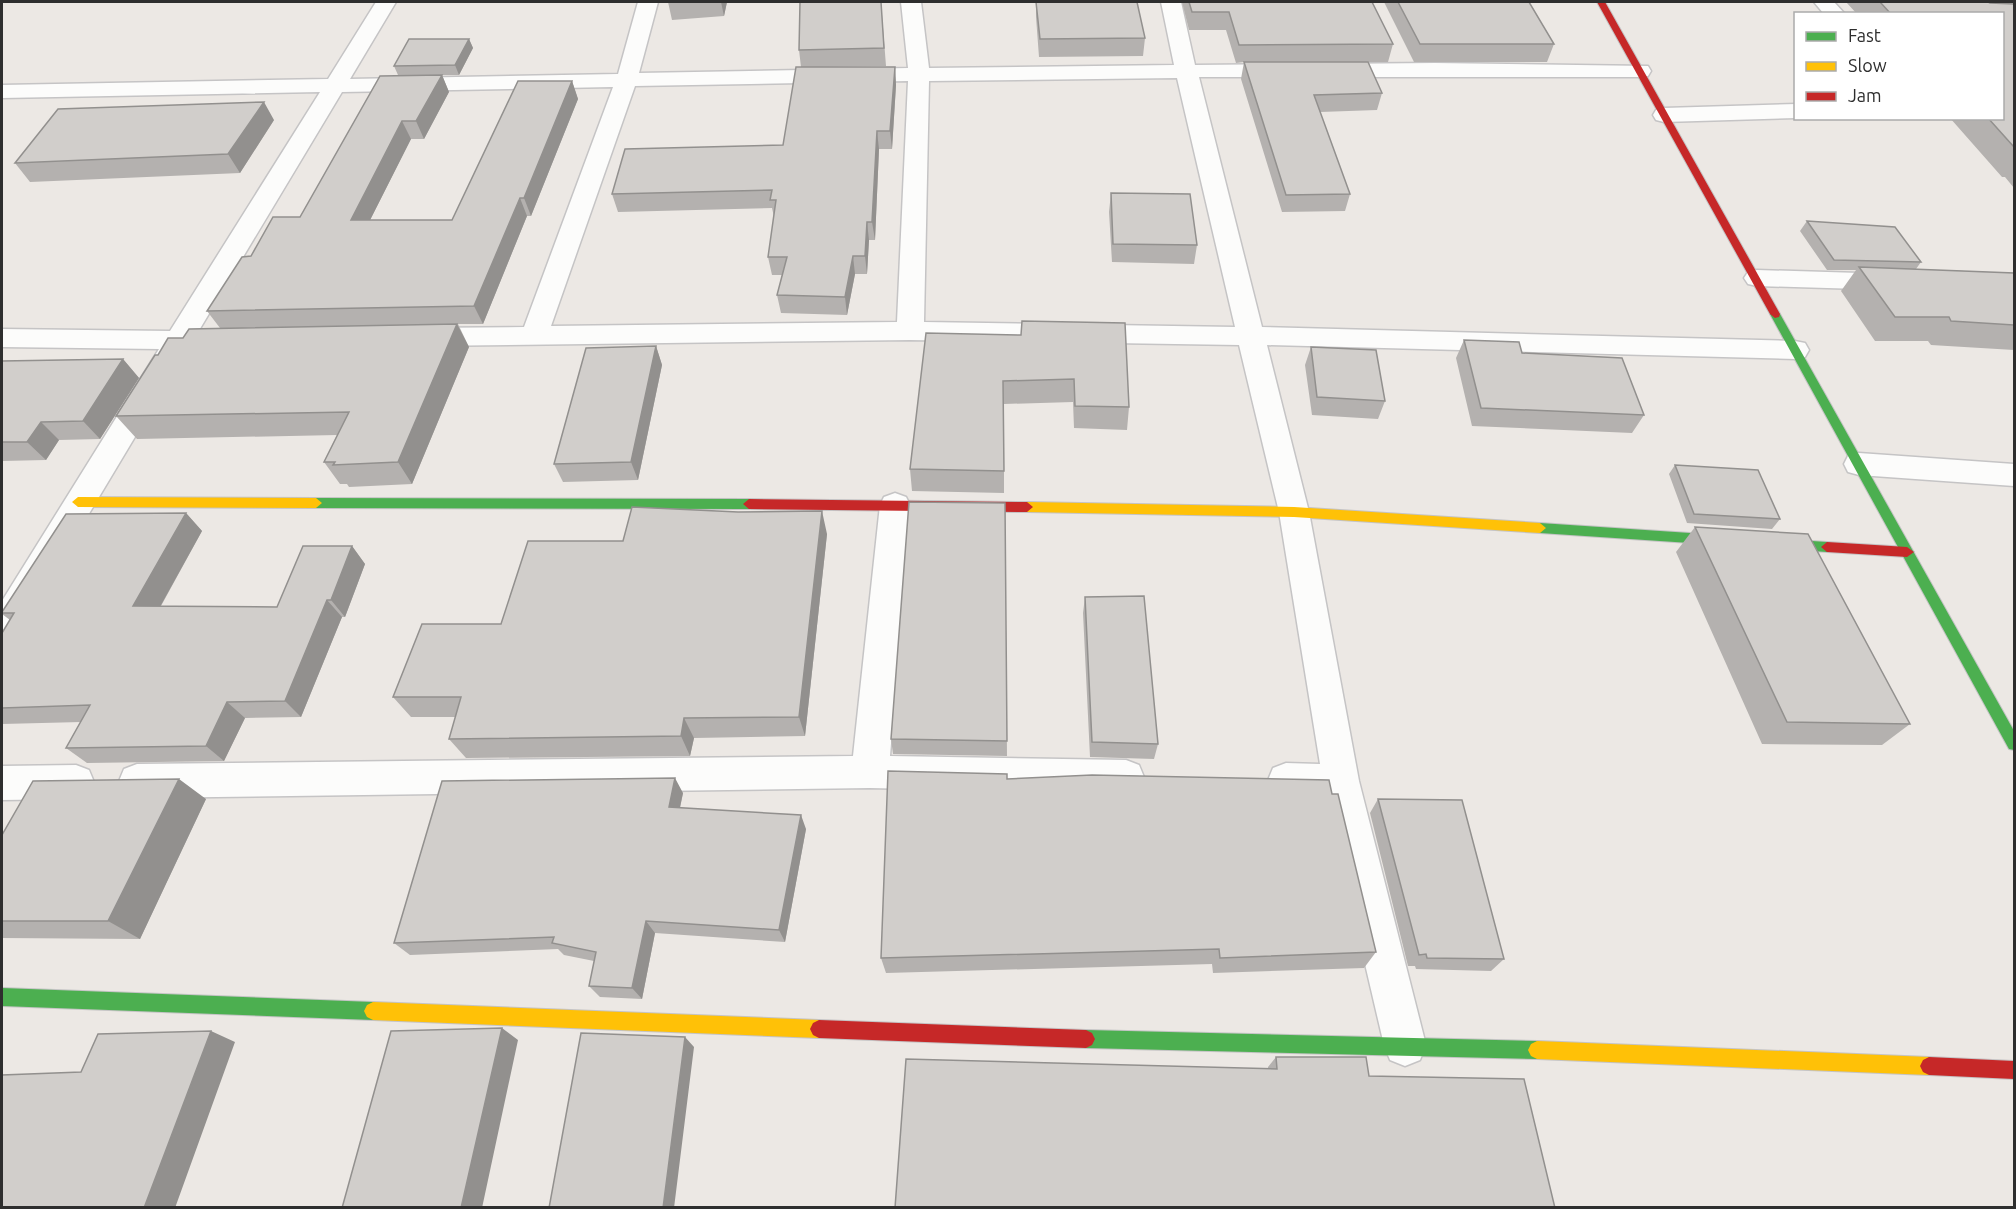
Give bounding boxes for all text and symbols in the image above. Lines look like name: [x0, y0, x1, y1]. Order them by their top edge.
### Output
legend: [1794, 12, 2004, 120]
text: Fast: [1848, 25, 1881, 45]
text: Slow: [1848, 55, 1887, 75]
text: Jam: [1848, 85, 1882, 105]

